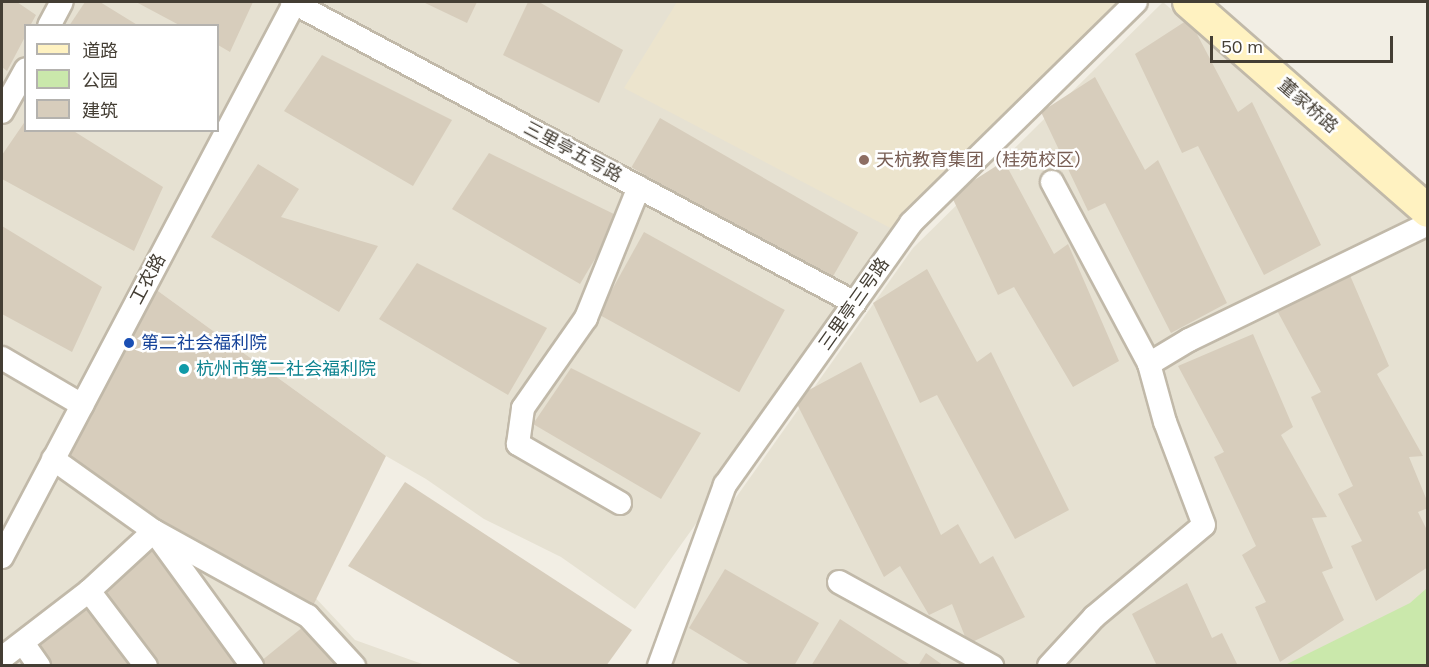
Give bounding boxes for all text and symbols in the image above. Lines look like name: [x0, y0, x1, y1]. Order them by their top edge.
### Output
legend: [24, 24, 219, 132]
scale bar: [1213, 24, 1396, 62]
text: 50 m: [1221, 35, 1263, 58]
text: 道路: [82, 39, 118, 62]
text: 公园: [82, 69, 118, 92]
street label: 董家桥路: [1274, 74, 1342, 138]
text: 建筑: [82, 99, 118, 122]
street label: 三里亭五号路: [520, 117, 626, 187]
place label: 天杭教育集团（桂苑校区）: [876, 149, 1092, 171]
marker: 天杭教育集团（桂苑校区）: [857, 153, 871, 167]
street label: 工农路: [126, 250, 170, 308]
street label: 三里亭三号路: [814, 254, 894, 354]
place label: 第二社会福利院: [141, 332, 267, 354]
marker: 第二社会福利院: [122, 336, 136, 350]
place label: 杭州市第二社会福利院: [196, 358, 376, 380]
marker: 杭州市第二社会福利院: [177, 362, 191, 376]

